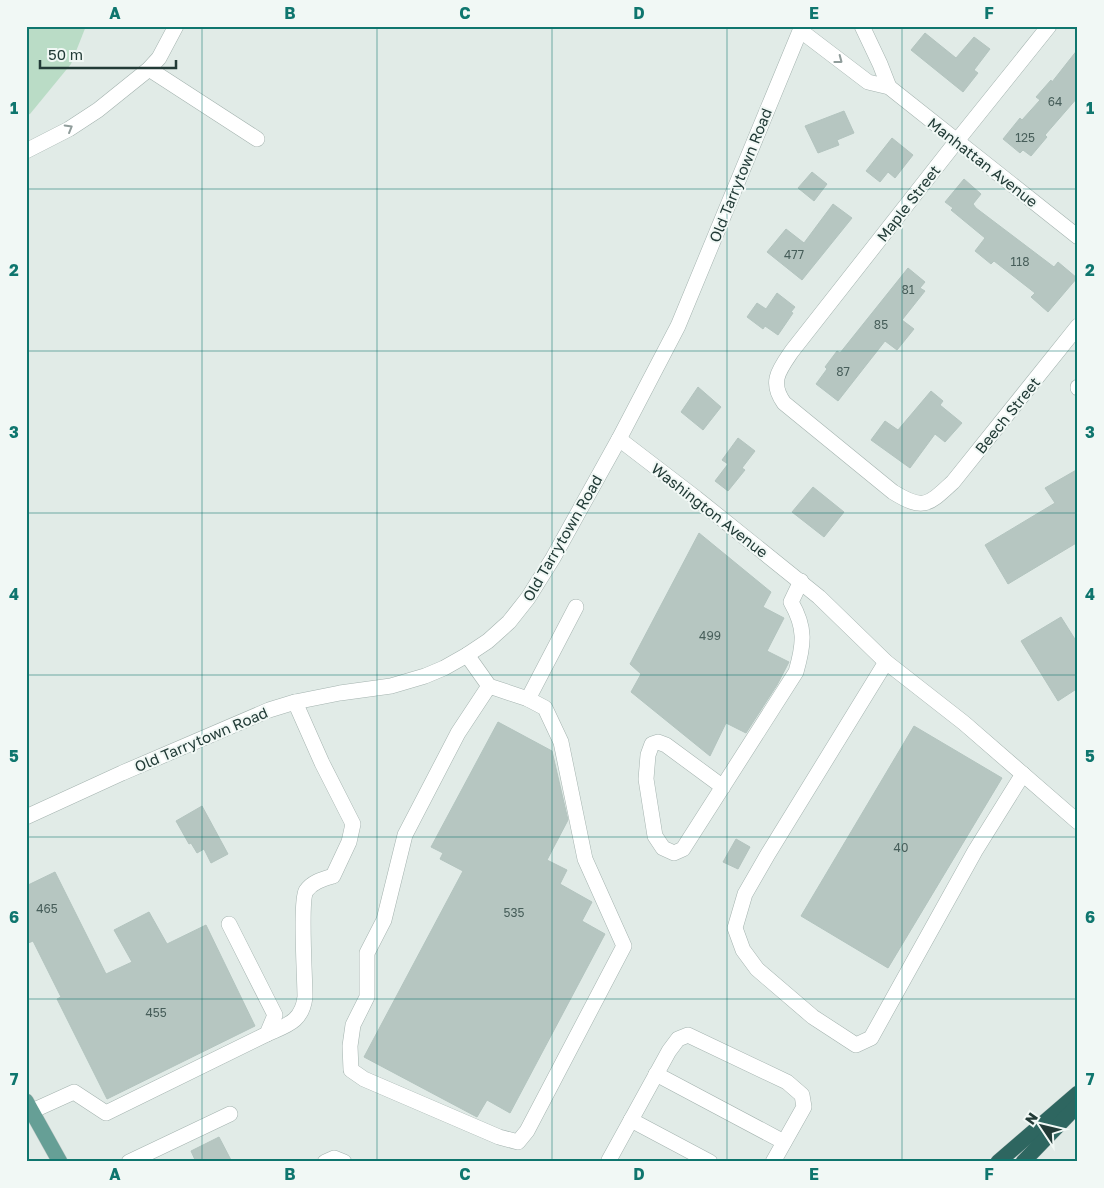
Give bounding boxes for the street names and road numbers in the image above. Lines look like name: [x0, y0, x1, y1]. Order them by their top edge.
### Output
street label: Old Tarrytown Road: [705, 105, 775, 245]
street label: Manhattan Avenue: [925, 114, 1042, 211]
street label: Maple Street: [873, 161, 943, 245]
street label: Beech Street: [971, 373, 1043, 457]
street label: Washington Avenue: [648, 459, 772, 561]
street label: Old Tarrytown Road: [518, 472, 606, 604]
street label: Old Tarrytown Road: [132, 703, 270, 775]

